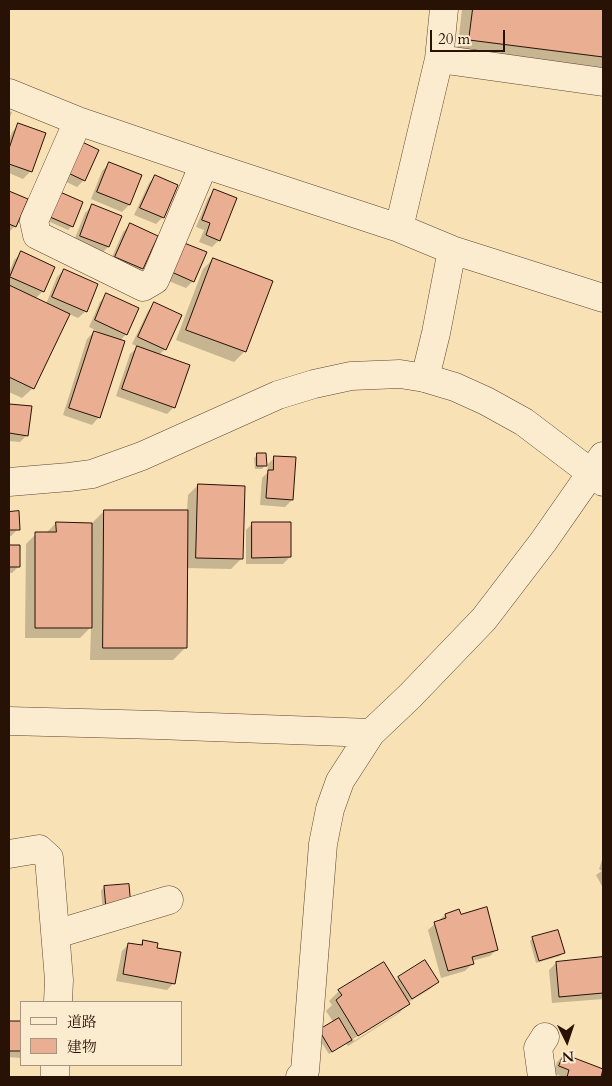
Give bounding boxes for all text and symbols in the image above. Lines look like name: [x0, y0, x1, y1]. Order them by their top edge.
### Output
scale bar: [432, 20, 507, 52]
text: 20 m: [438, 29, 470, 49]
legend: [20, 1001, 182, 1066]
text: 道路: [67, 1012, 97, 1032]
north arrow: [542, 1016, 592, 1066]
text: 建物: [67, 1037, 97, 1057]
text: N: [561, 1047, 575, 1066]

